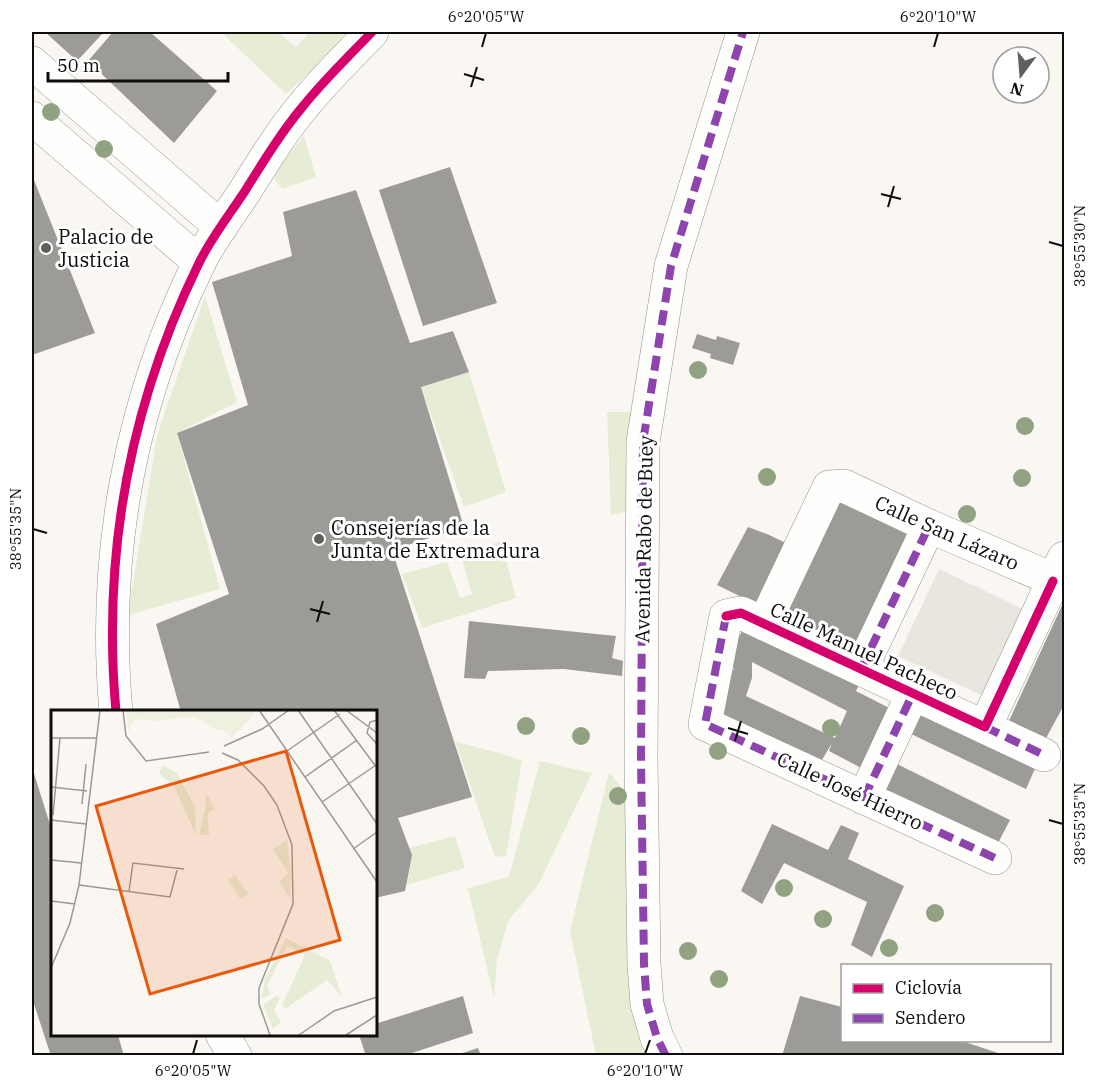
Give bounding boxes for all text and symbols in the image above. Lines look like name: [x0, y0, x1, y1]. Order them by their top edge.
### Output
text: 6°20'05"W: [448, 7, 525, 26]
text: 6°20'10"W: [900, 7, 977, 26]
scale bar: [48, 45, 228, 83]
north arrow: [991, 45, 1051, 105]
text: 50 m: [57, 54, 100, 77]
text: N: [1008, 78, 1026, 101]
text: 38°55'30"N: [1070, 205, 1089, 287]
place label: Palacio de Justicia: [58, 223, 153, 273]
marker: Palacio de Justicia: [39, 241, 53, 255]
street label: Avenida Rabo de Buey: [628, 435, 659, 643]
text: 38°55'35"N: [6, 488, 25, 570]
street label: Calle San Lázaro: [871, 489, 1024, 576]
place label: Consejerías de la Junta de Extremadura: [331, 514, 540, 564]
marker: Consejerías de la Junta de Extremadura: [312, 532, 326, 546]
street label: Calle Manuel Pacheco: [766, 595, 962, 706]
inset map: [51, 710, 376, 1036]
street label: Calle José Hierro: [773, 745, 928, 836]
text: 38°55'35"N: [1070, 783, 1089, 865]
legend: [841, 964, 1051, 1042]
text: Ciclovía: [895, 976, 962, 999]
text: Sendero: [895, 1006, 965, 1029]
text: 6°20'05"W: [155, 1061, 232, 1080]
text: 6°20'10"W: [607, 1061, 684, 1080]

